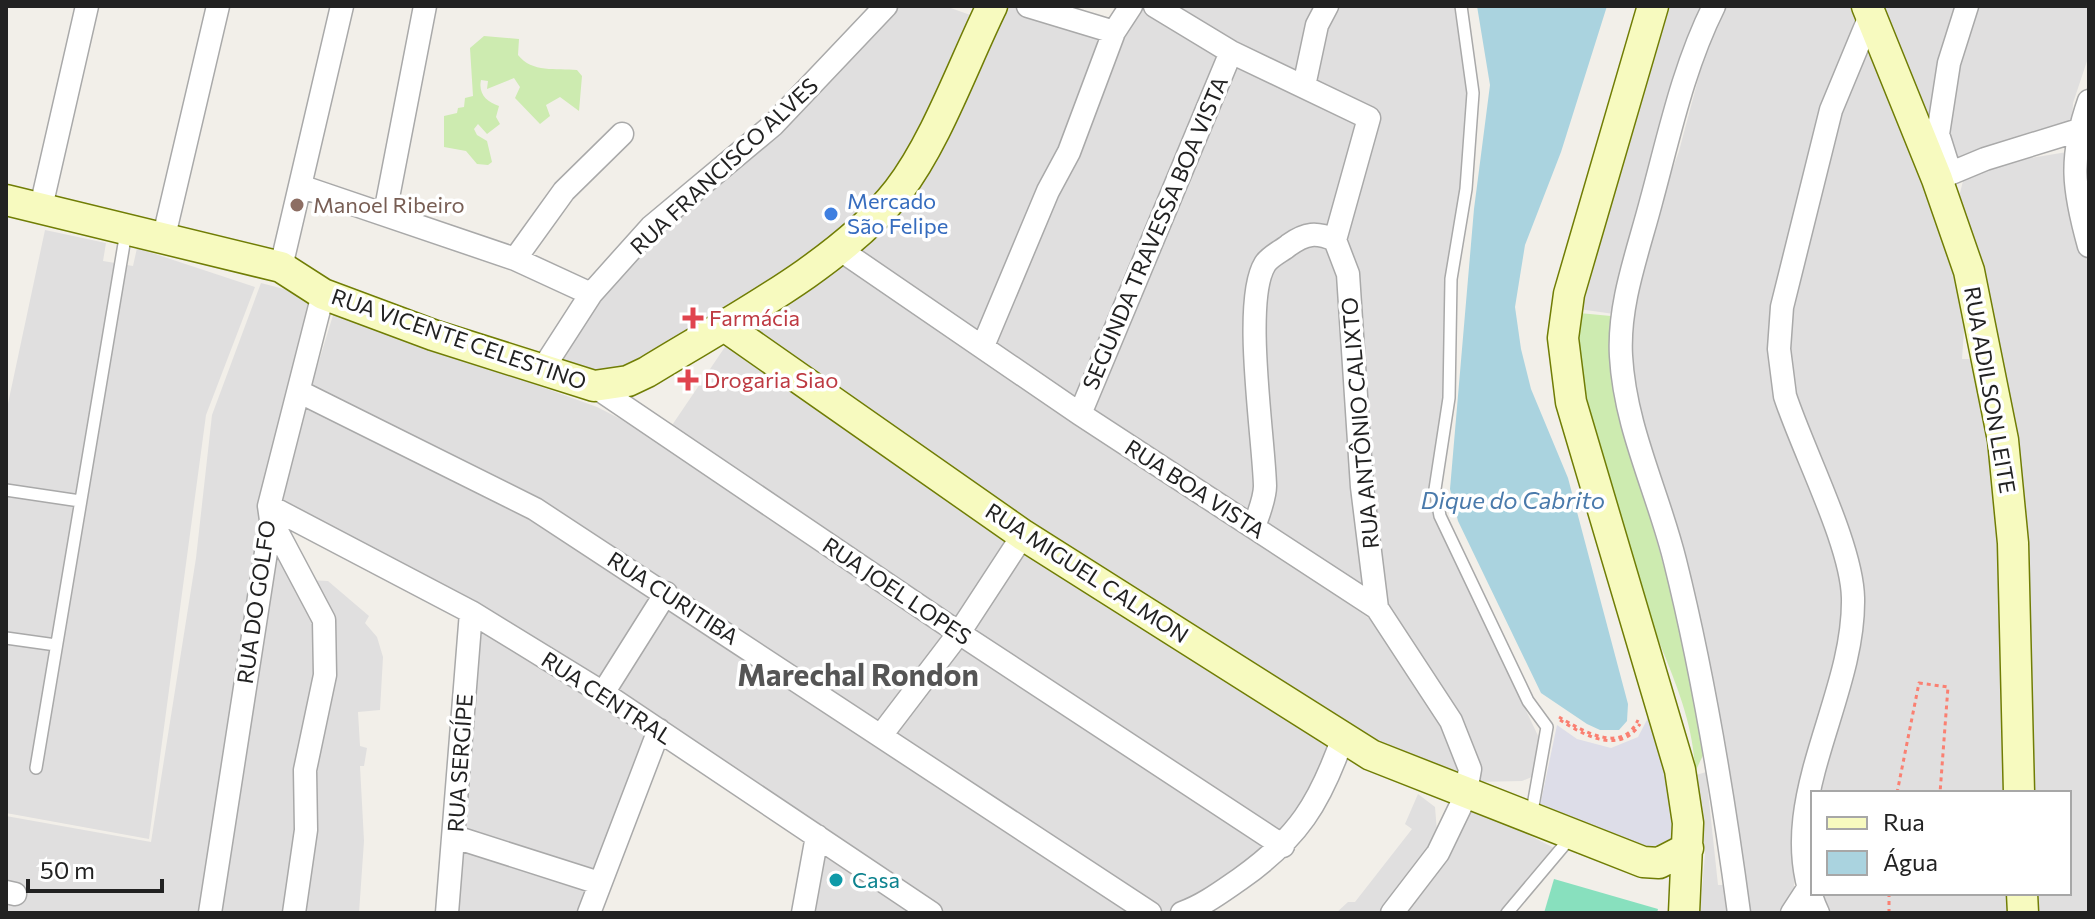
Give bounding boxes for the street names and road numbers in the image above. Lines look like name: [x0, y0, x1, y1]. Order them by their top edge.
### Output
street label: RUA FRANCISCO ALVES: [624, 72, 823, 260]
street label: SEGUNDA TRAVESSA BOA VISTA: [1076, 72, 1233, 393]
street label: RUA VICENTE CELESTINO: [328, 282, 590, 395]
street label: RUA ADILSON LEITE: [1959, 284, 2022, 496]
street label: RUA ANTÔNIO CALIXTO: [1335, 296, 1384, 550]
street label: RUA BOA VISTA: [1120, 433, 1270, 544]
street label: RUA MIGUEL CALMON: [981, 497, 1194, 648]
street label: RUA DO GOLFO: [231, 518, 280, 685]
street label: RUA JOEL LOPES: [818, 531, 977, 650]
street label: RUA CURITIBA: [603, 545, 744, 650]
street label: RUA CENTRAL: [537, 645, 678, 750]
street label: RUA SERGÍPE: [441, 693, 478, 833]

